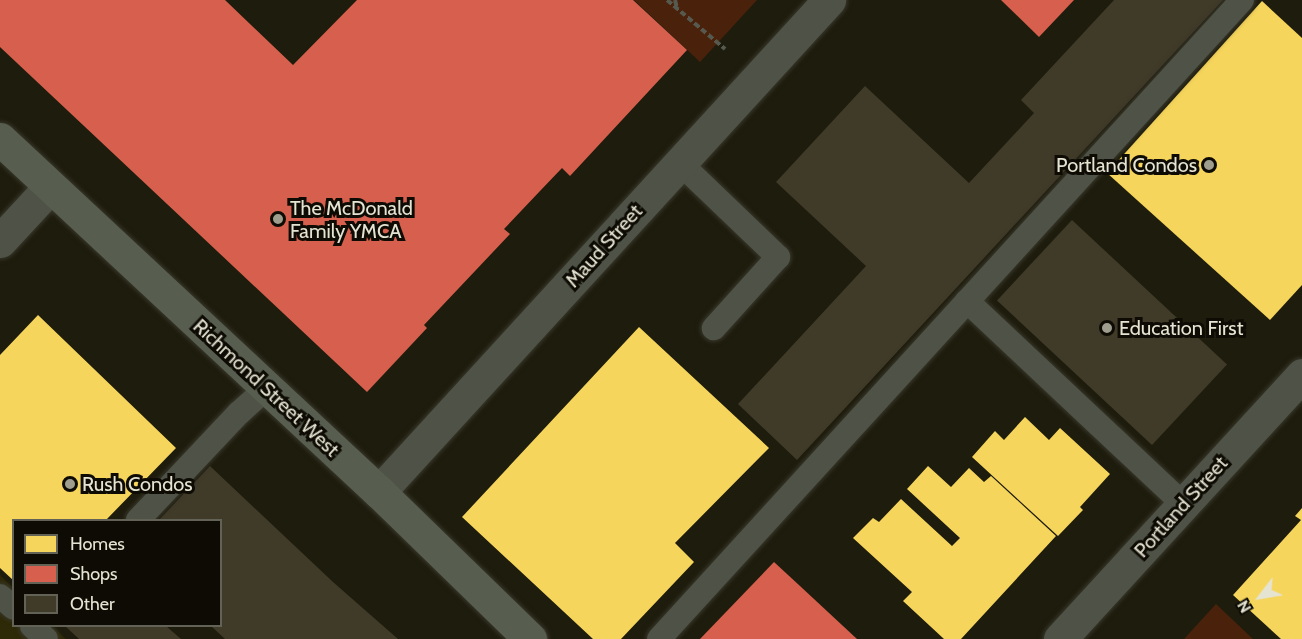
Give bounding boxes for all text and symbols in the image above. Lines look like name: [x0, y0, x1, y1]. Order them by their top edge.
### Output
place label: Portland Condos: [1056, 153, 1197, 177]
marker: Portland Condos: [1202, 158, 1216, 172]
place label: The McDonald Family YMCA: [290, 196, 413, 243]
street label: Maud Street: [561, 200, 647, 292]
marker: The McDonald Family YMCA: [271, 212, 285, 226]
street label: Richmond Street West: [188, 314, 344, 462]
place label: Education First: [1119, 316, 1243, 340]
marker: Education First: [1100, 321, 1114, 335]
street label: Portland Street: [1129, 452, 1233, 562]
place label: Rush Condos: [82, 472, 193, 496]
marker: Rush Condos: [63, 477, 77, 491]
legend: [12, 519, 222, 627]
text: Homes: [70, 533, 125, 555]
text: Shops: [70, 563, 118, 585]
north arrow: [1230, 567, 1290, 627]
text: Other: [70, 593, 115, 615]
text: N: [1233, 597, 1255, 616]

